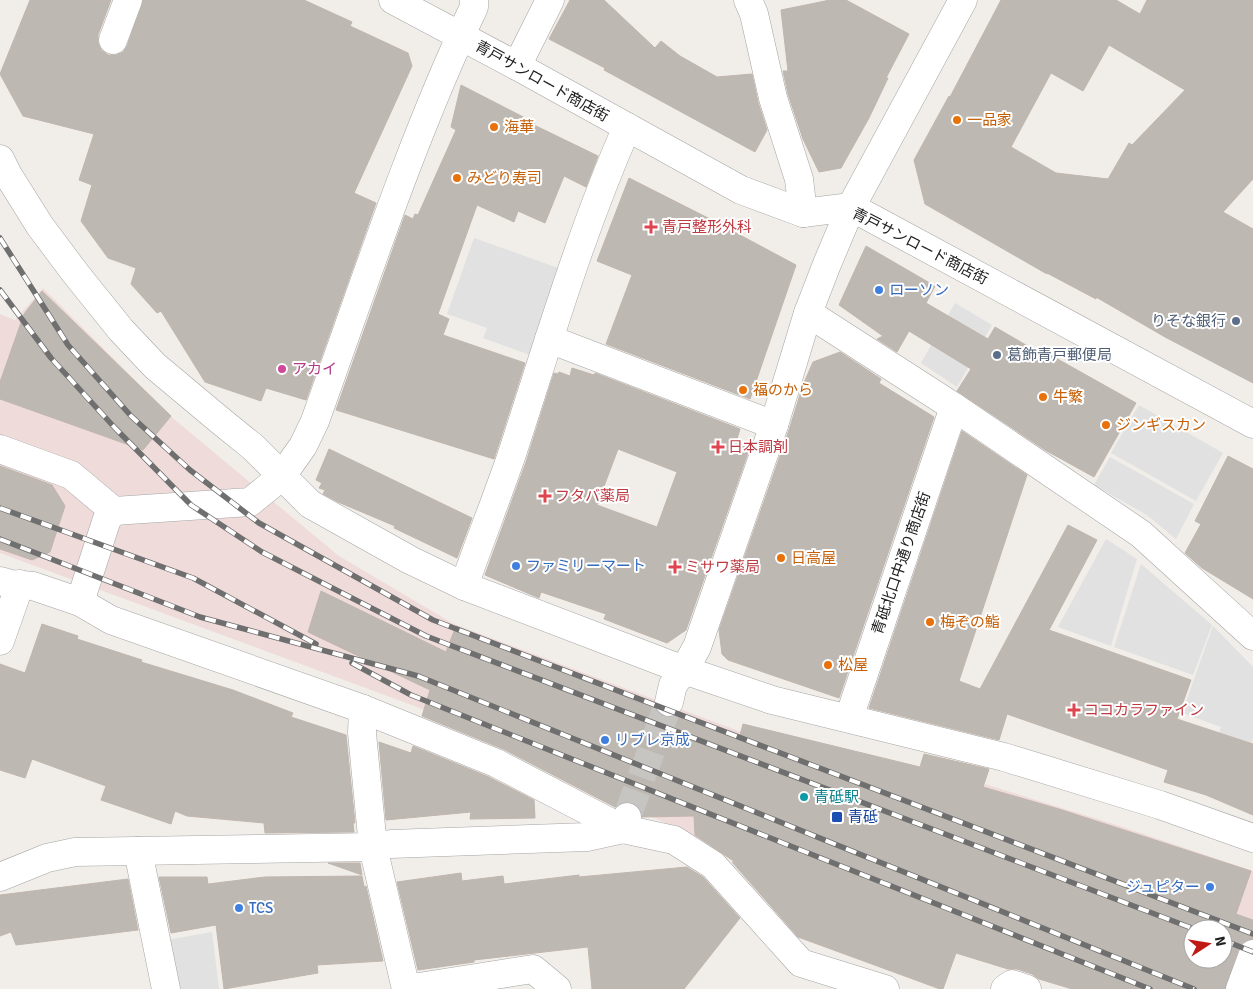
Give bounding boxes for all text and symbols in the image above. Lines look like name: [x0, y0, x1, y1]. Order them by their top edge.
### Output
street label: 青戸サンロード商店街: [472, 37, 612, 125]
place label: 一品家: [967, 111, 1012, 129]
marker: 一品家: [951, 114, 963, 126]
place label: 海華: [504, 118, 534, 136]
marker: 海華: [488, 121, 500, 133]
place label: みどり寿司: [467, 169, 542, 187]
marker: みどり寿司: [451, 172, 463, 184]
street label: 青戸サンロード商店街: [849, 204, 991, 288]
place label: 青戸整形外科: [662, 218, 752, 236]
marker: 青戸整形外科: [644, 220, 658, 234]
place label: ローソン: [889, 281, 949, 299]
marker: ローソン: [873, 284, 885, 296]
place label: りそな銀行: [1151, 312, 1226, 330]
marker: りそな銀行: [1230, 315, 1242, 327]
place label: 葛飾青戸郵便局: [1007, 346, 1112, 364]
marker: 葛飾青戸郵便局: [991, 349, 1003, 361]
place label: アカイ: [292, 360, 337, 378]
marker: アカイ: [276, 363, 288, 375]
place label: 福のから: [753, 381, 813, 399]
marker: 福のから: [737, 384, 749, 396]
place label: 牛繁: [1053, 388, 1083, 406]
marker: 牛繁: [1037, 391, 1049, 403]
place label: ジンギスカン: [1116, 416, 1206, 434]
marker: ジンギスカン: [1100, 419, 1112, 431]
place label: 日本調剤: [728, 438, 788, 456]
marker: 日本調剤: [712, 441, 724, 453]
place label: フタバ薬局: [555, 487, 630, 505]
street label: 青砥北口中通り商店街: [868, 489, 934, 637]
marker: フタバ薬局: [539, 490, 551, 502]
place label: 日高屋: [791, 549, 836, 567]
marker: 日高屋: [775, 552, 787, 564]
place label: ファミリーマート: [526, 557, 646, 575]
place label: ミサワ薬局: [685, 558, 760, 576]
marker: ファミリーマート: [510, 560, 522, 572]
marker: ミサワ薬局: [669, 561, 681, 573]
place label: 梅ぞの鮨: [940, 613, 1000, 631]
marker: 梅ぞの鮨: [924, 616, 936, 628]
place label: 松屋: [838, 656, 868, 674]
marker: 松屋: [822, 659, 834, 671]
place label: ココカラファイン: [1084, 701, 1204, 719]
marker: ココカラファイン: [1068, 704, 1080, 716]
place label: リブレ京成: [615, 731, 690, 749]
marker: リブレ京成: [599, 734, 611, 746]
place label: 青砥駅: [814, 788, 859, 806]
marker: 青砥駅: [798, 791, 810, 803]
place label: 青砥: [848, 808, 878, 826]
marker: 青砥: [830, 810, 844, 824]
place label: ジュピター: [1126, 878, 1200, 896]
marker: ジュピター: [1204, 881, 1216, 893]
place label: TCS: [249, 899, 273, 917]
marker: TCS: [233, 902, 245, 914]
north arrow: [1183, 919, 1233, 969]
text: N: [1211, 935, 1230, 948]

